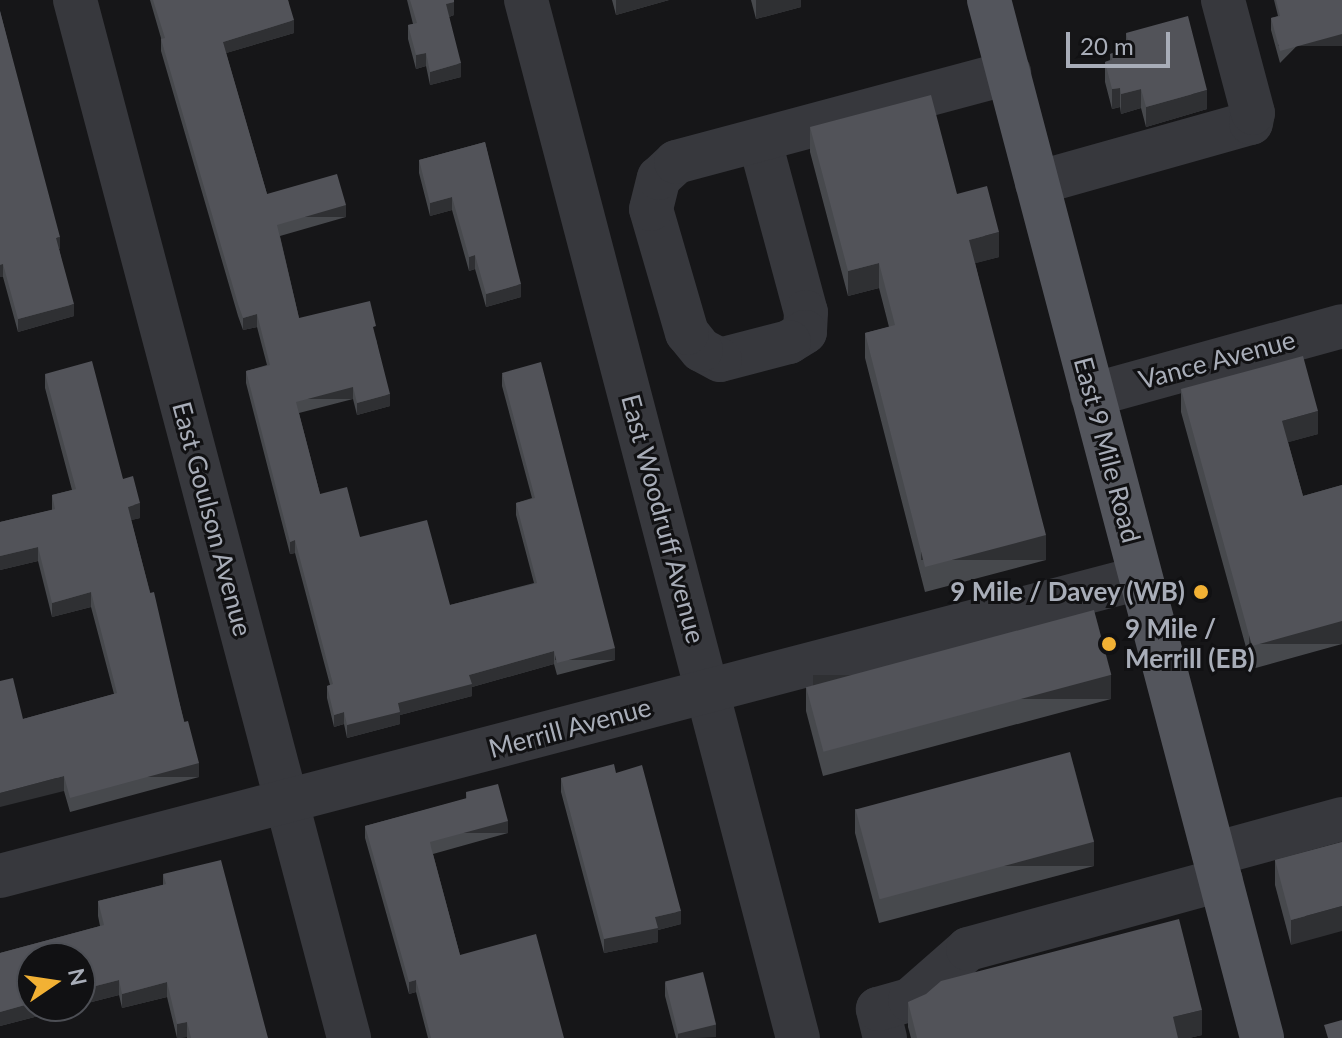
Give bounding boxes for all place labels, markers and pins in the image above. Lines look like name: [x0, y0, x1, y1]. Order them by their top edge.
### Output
place label: 9 Mile / Davey (WB): [950, 576, 1185, 608]
marker: 9 Mile / Davey (WB): [1192, 583, 1210, 601]
place label: 9 Mile / Merrill (EB): [1125, 613, 1255, 674]
marker: 9 Mile / Merrill (EB): [1100, 635, 1118, 653]

